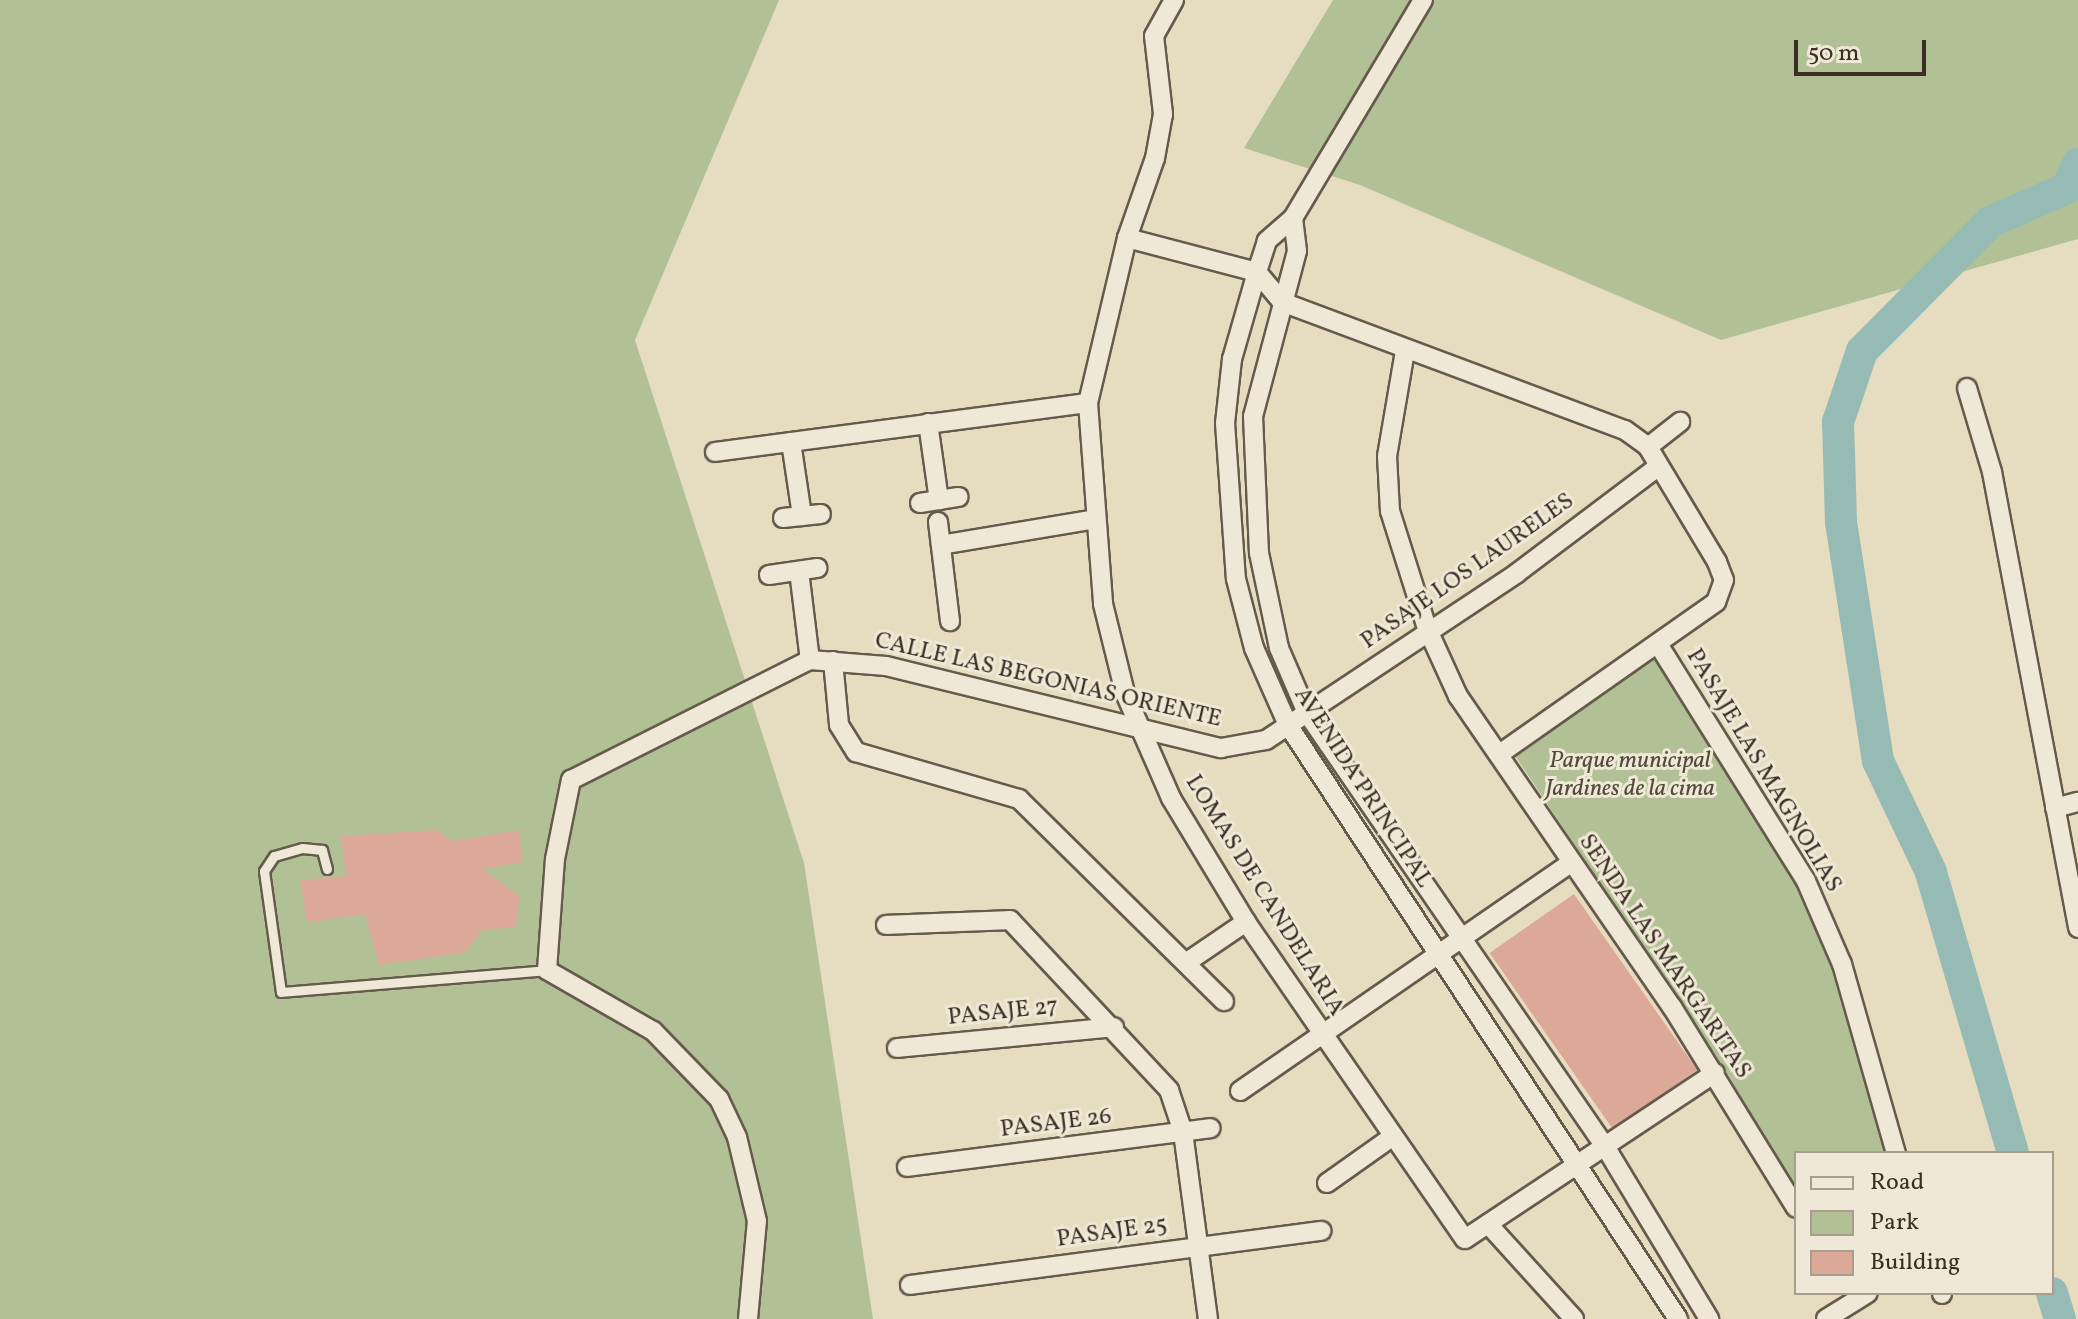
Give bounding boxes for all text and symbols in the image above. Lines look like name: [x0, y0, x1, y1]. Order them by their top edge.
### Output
scale bar: [1798, 24, 1930, 74]
text: 50 m: [1808, 37, 1860, 71]
street label: PASAJE LOS LAURELES: [1356, 488, 1580, 656]
street label: CALLE LAS BEGONIAS ORIENTE: [872, 627, 1224, 735]
street label: PASAJE LAS MAGNOLIAS: [1679, 644, 1847, 898]
street label: AVENIDA PRINCIPAL: [1286, 682, 1438, 894]
park label: Parque municipal Jardines de la cima: [1545, 748, 1715, 804]
street label: LOMAS DE CANDELARIA: [1178, 770, 1350, 1022]
street label: SENDA LAS MARGARITAS: [1571, 829, 1757, 1085]
street label: PASAJE 27: [946, 993, 1060, 1033]
street label: PASAJE 26: [999, 1103, 1113, 1145]
legend: [1794, 1151, 2054, 1295]
text: Road: [1870, 1166, 1924, 1200]
text: Park: [1870, 1206, 1919, 1240]
street label: PASAJE 25: [1055, 1211, 1169, 1255]
text: Building: [1870, 1246, 1960, 1280]

